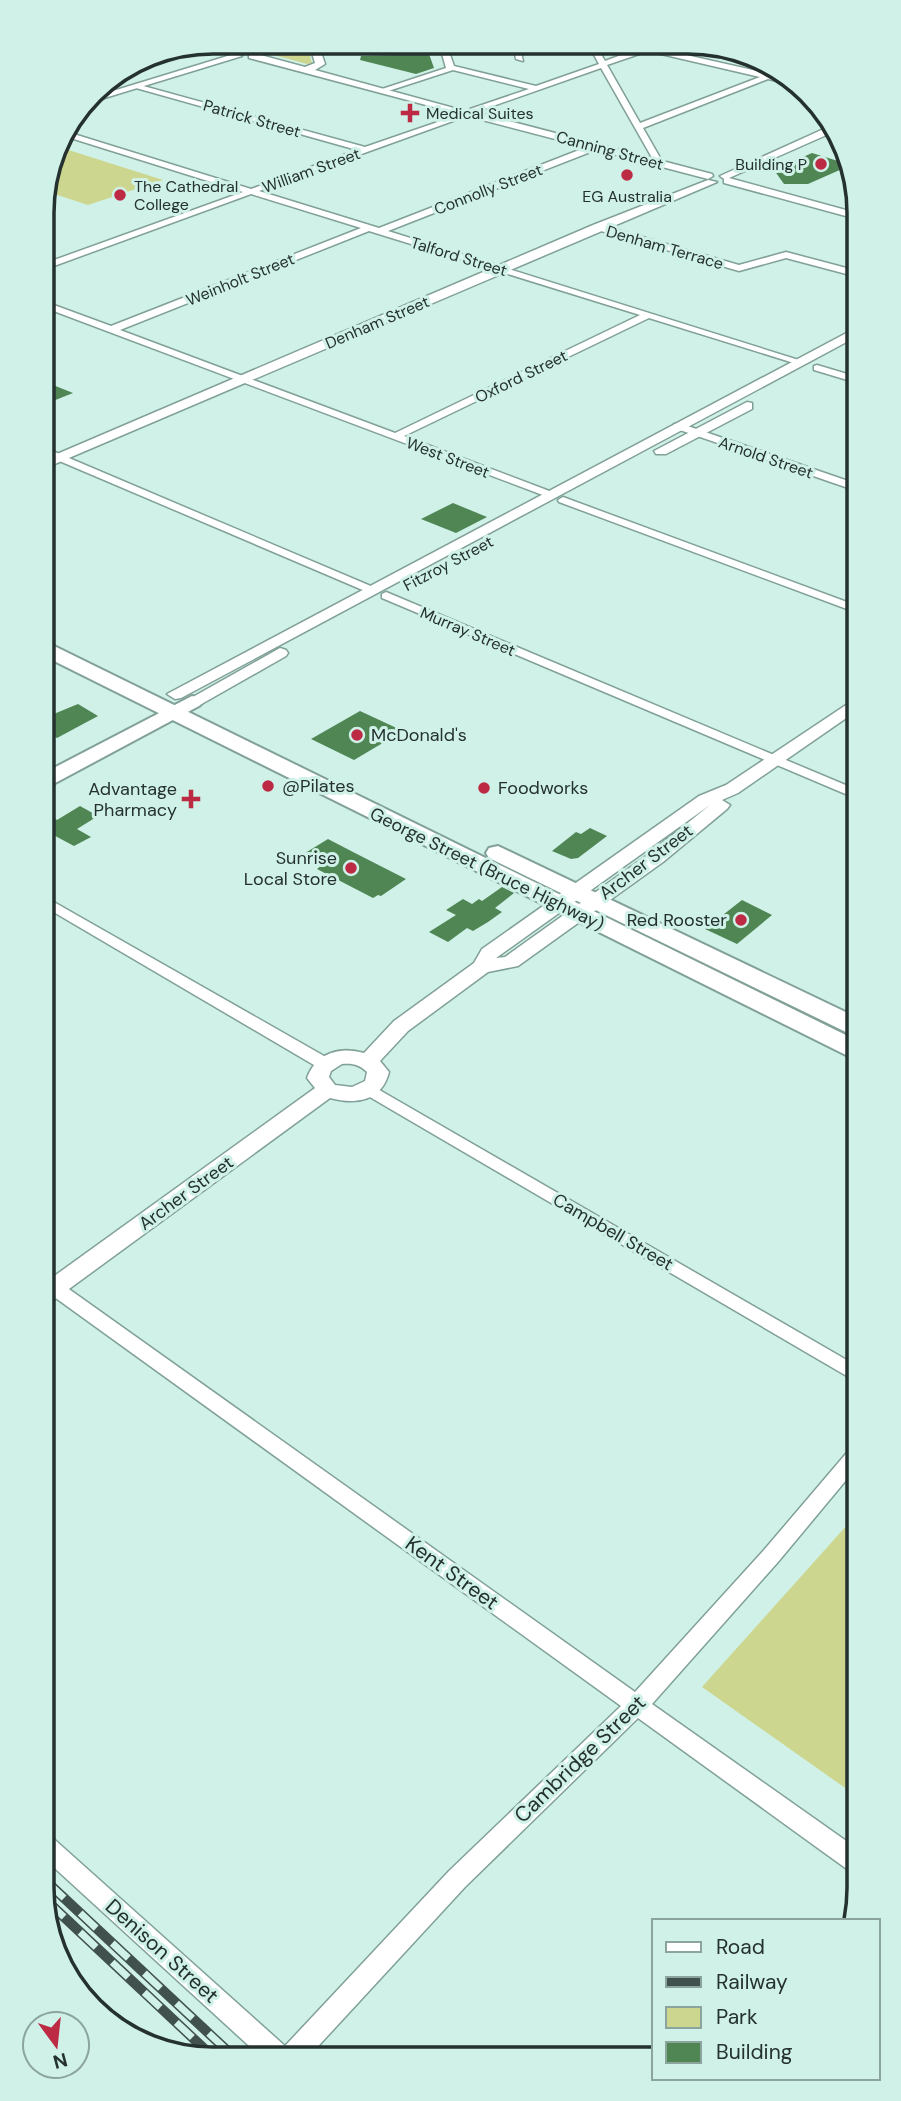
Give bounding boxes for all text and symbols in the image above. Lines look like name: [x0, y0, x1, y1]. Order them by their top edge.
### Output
street label: Patrick Street: [201, 95, 303, 142]
marker: Medical Suites: [400, 103, 420, 123]
place label: Medical Suites: [426, 103, 534, 124]
street label: Canning Street: [554, 126, 666, 175]
street label: William Street: [259, 143, 363, 198]
place label: Building P: [735, 154, 807, 175]
marker: Building P: [813, 156, 829, 172]
street label: Connolly Street: [431, 159, 545, 220]
marker: EG Australia: [619, 167, 635, 183]
place label: The Cathedral College: [134, 176, 238, 215]
place label: EG Australia: [582, 186, 672, 207]
marker: The Cathedral College: [112, 187, 128, 203]
street label: Denham Terrace: [604, 221, 726, 274]
street label: Talford Street: [408, 232, 510, 281]
street label: Weinholt Street: [183, 248, 297, 311]
street label: Denham Street: [322, 291, 432, 354]
street label: Oxford Street: [472, 345, 571, 408]
street label: West Street: [403, 432, 492, 483]
street label: Arnold Street: [716, 432, 816, 483]
street label: Fitzroy Street: [400, 531, 497, 596]
street label: Murray Street: [417, 602, 519, 661]
place label: McDonald's: [371, 723, 467, 747]
marker: McDonald's: [349, 727, 365, 743]
place label: @Pilates: [282, 774, 354, 798]
place label: Foodworks: [498, 776, 588, 800]
place label: Advantage Pharmacy: [88, 777, 177, 822]
marker: @Pilates: [260, 778, 276, 794]
marker: Foodworks: [476, 780, 492, 796]
marker: Advantage Pharmacy: [183, 791, 199, 807]
street label: George Street (Bruce Highway): [366, 802, 608, 936]
street label: Archer Street: [594, 819, 698, 905]
place label: Sunrise Local Store: [244, 846, 337, 891]
marker: Sunrise Local Store: [343, 860, 359, 876]
place label: Red Rooster: [627, 908, 727, 932]
marker: Red Rooster: [733, 912, 749, 928]
street label: Archer Street: [134, 1150, 238, 1236]
street label: Campbell Street: [548, 1188, 678, 1276]
street label: Kent Street: [400, 1530, 504, 1616]
street label: Cambridge Street: [508, 1689, 652, 1829]
street label: Denison Street: [99, 1893, 225, 2009]
legend: [652, 1919, 880, 2080]
text: Road: [716, 1933, 765, 1961]
text: Railway: [716, 1968, 788, 1996]
text: Park: [716, 2003, 758, 2031]
north arrow: [21, 2010, 91, 2080]
text: Building: [716, 2038, 793, 2066]
text: N: [50, 2047, 70, 2075]

